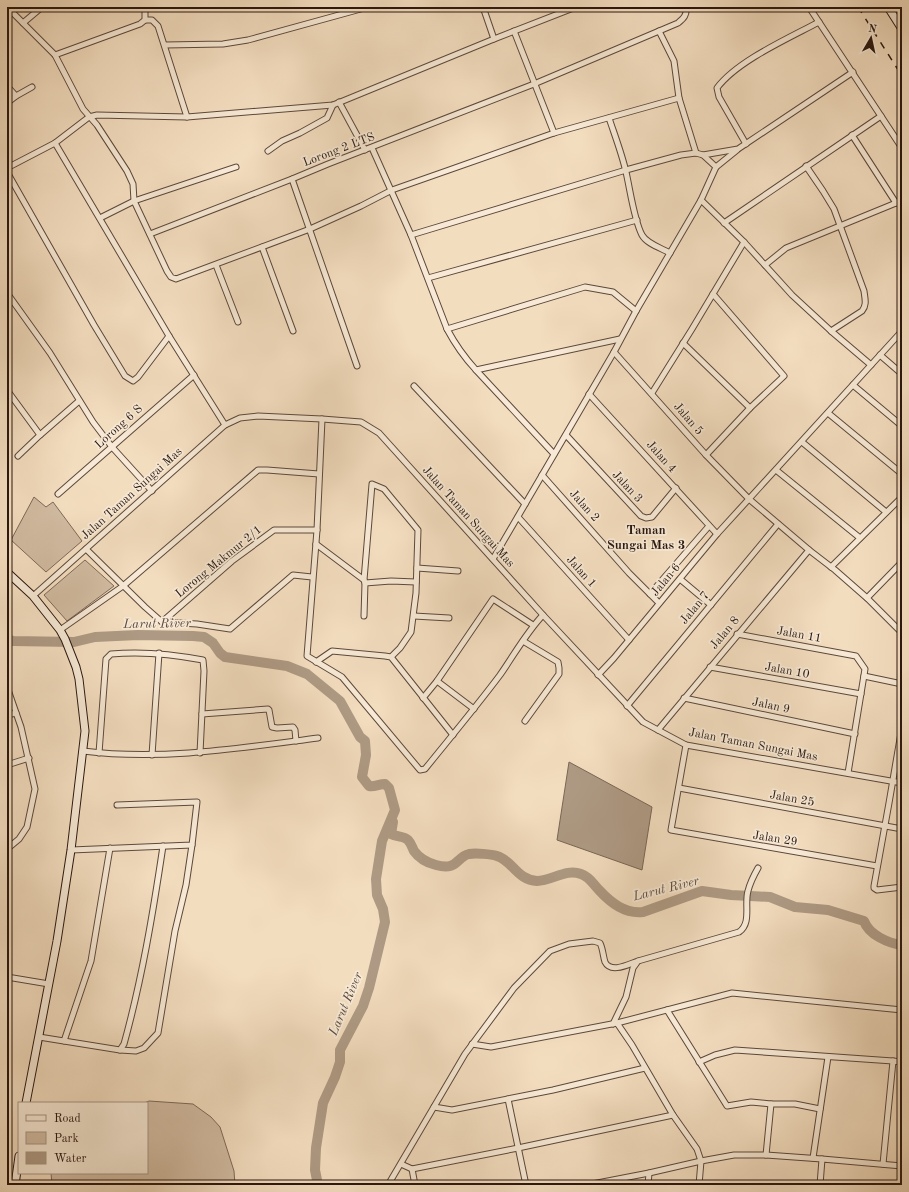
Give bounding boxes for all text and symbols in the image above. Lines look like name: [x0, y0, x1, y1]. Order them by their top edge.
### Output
north arrow: [851, 18, 891, 58]
text: N: [867, 24, 878, 36]
street label: Lorong 2 LTS: [302, 131, 376, 169]
street label: Jalan 5: [671, 400, 706, 437]
street label: Lorong 6 S: [93, 403, 145, 451]
street label: Jalan 4: [644, 439, 678, 475]
street label: Jalan Taman Sungai Mas: [79, 446, 185, 542]
street label: Jalan Taman Sungai Mas: [420, 464, 516, 570]
street label: Jalan 3: [610, 469, 644, 505]
street label: Jalan 2: [567, 488, 601, 524]
street label: Lorong Makmur 2/1: [174, 524, 264, 600]
district label: Taman Sungai Mas 3: [607, 524, 685, 552]
street label: Jalan 1: [564, 554, 598, 590]
street label: Jalan 6: [649, 561, 683, 599]
street label: Jalan 7: [678, 589, 712, 627]
street label: Jalan 8: [708, 614, 742, 652]
water label: Larut River: [122, 617, 191, 631]
street label: Jalan 11: [776, 625, 822, 645]
street label: Jalan 10: [764, 661, 810, 681]
street label: Jalan 9: [751, 696, 791, 716]
street label: Jalan Taman Sungai Mas: [687, 727, 819, 763]
street label: Jalan 25: [769, 788, 816, 809]
street label: Jalan 29: [752, 830, 798, 848]
water label: Larut River: [631, 874, 701, 904]
water label: Larut River: [326, 970, 365, 1038]
legend: [18, 1102, 148, 1174]
text: Road: [54, 1113, 81, 1125]
text: Park: [54, 1133, 79, 1145]
text: Water: [54, 1153, 87, 1165]

